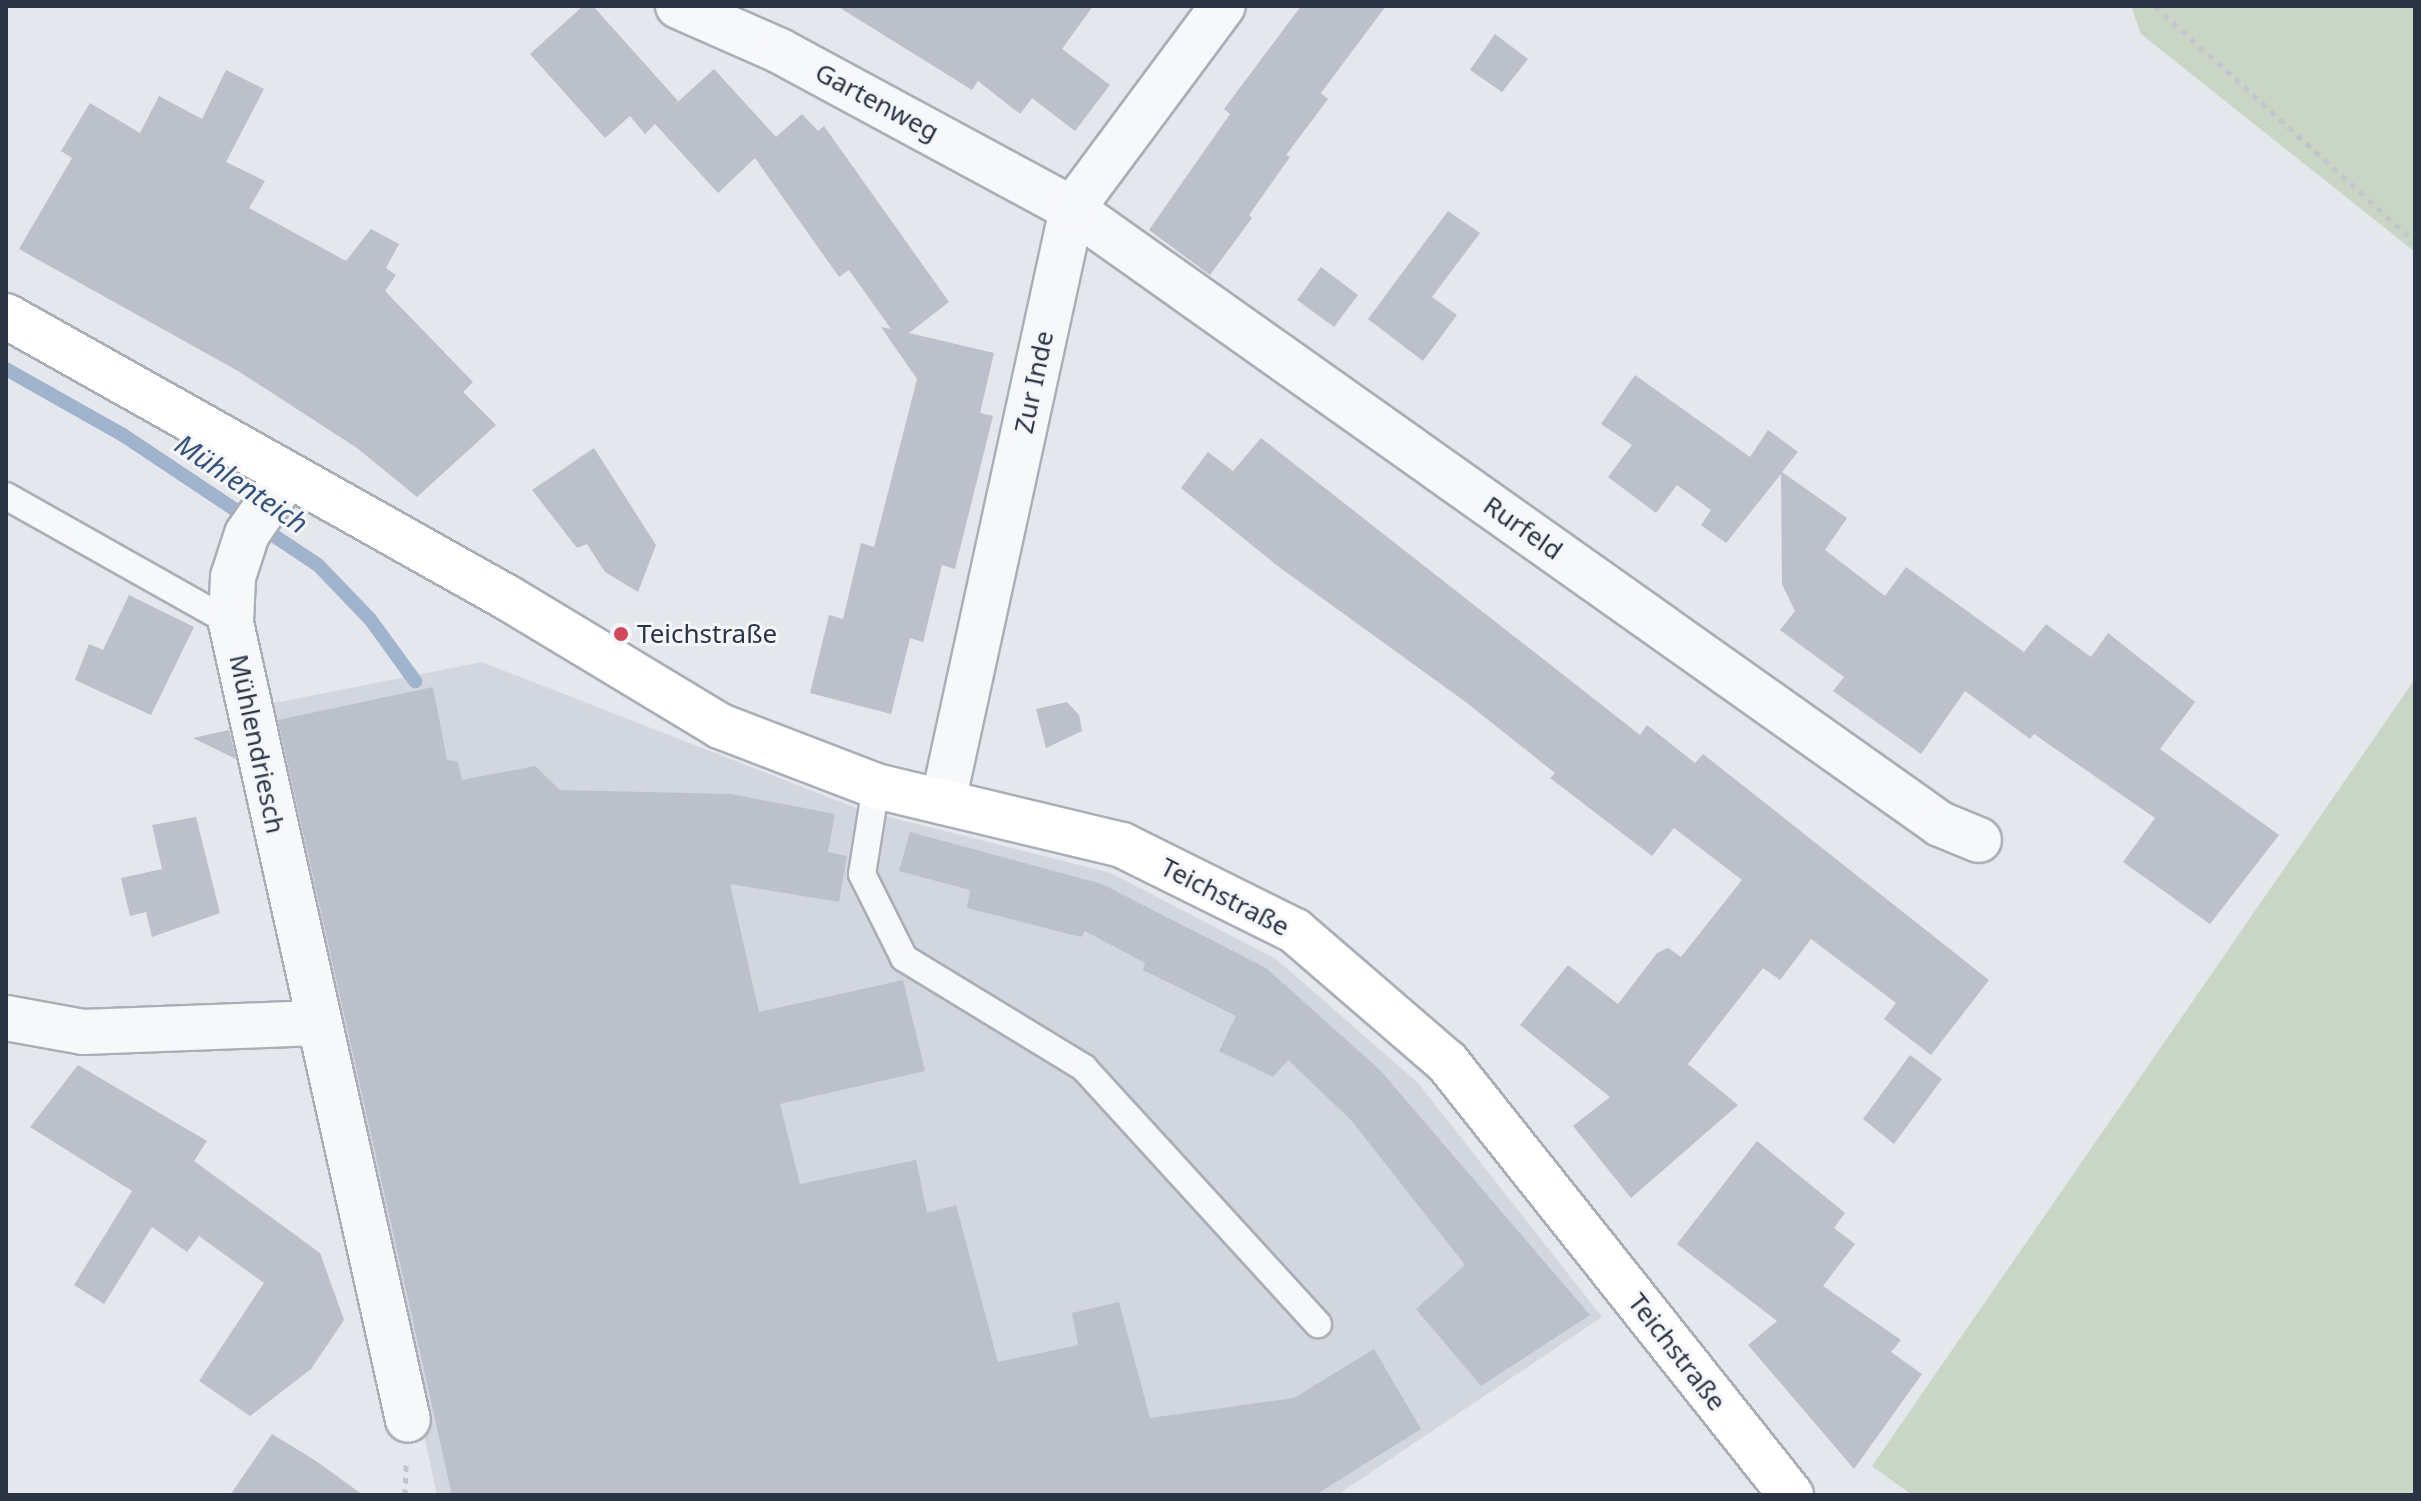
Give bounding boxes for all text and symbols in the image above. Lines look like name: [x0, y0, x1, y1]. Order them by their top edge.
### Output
street label: Gartenweg: [810, 56, 944, 148]
street label: Zur Inde: [1008, 328, 1060, 436]
water label: Mühlenteich: [169, 426, 315, 540]
street label: Rurfeld: [1477, 490, 1569, 566]
place label: Teichstraße: [637, 618, 777, 650]
marker: Teichstraße: [612, 625, 630, 643]
street label: Mühlendriesch: [223, 652, 291, 836]
street label: Teichstraße: [1155, 851, 1295, 943]
street label: Teichstraße: [1622, 1287, 1732, 1417]

